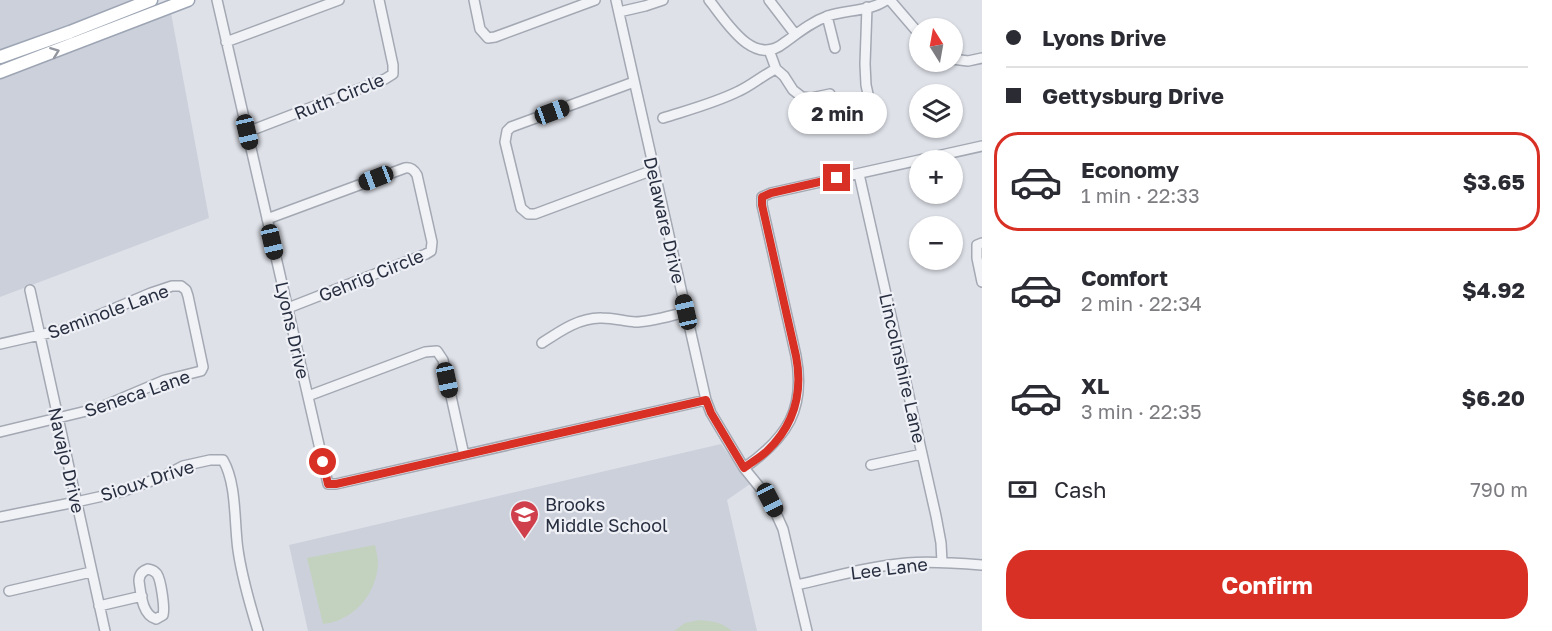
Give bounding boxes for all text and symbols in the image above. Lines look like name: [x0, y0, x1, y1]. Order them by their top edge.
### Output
north arrow: [909, 18, 963, 72]
map controls: [909, 18, 963, 270]
text: Lyons Drive: [1042, 24, 1166, 51]
one-way arrow: [49, 46, 59, 59]
street label: Ruth Circle: [291, 68, 387, 124]
text: Gettysburg Drive: [1042, 82, 1224, 109]
button: layers: [909, 84, 963, 138]
callout: 2 min: [788, 91, 886, 133]
car: [532, 97, 572, 127]
text: 2 min: [811, 101, 864, 125]
car: [234, 112, 260, 152]
button: +: [909, 150, 963, 204]
street label: Delaware Drive: [640, 154, 690, 286]
icon: car: [1009, 155, 1063, 209]
text: Economy: [1081, 156, 1179, 183]
car: [356, 163, 396, 193]
route end: [823, 164, 850, 191]
text: $3.65: [1462, 168, 1525, 195]
text: 1 min · 22:33: [1081, 183, 1200, 207]
button: −: [909, 216, 963, 270]
car: [259, 222, 285, 262]
street label: Gehrig Circle: [315, 244, 427, 306]
icon: car: [1009, 263, 1063, 317]
text: Comfort: [1081, 264, 1168, 291]
text: $4.92: [1462, 276, 1525, 303]
street label: Seminole Lane: [44, 279, 172, 343]
street label: Lyons Drive: [271, 279, 315, 381]
street label: Lincolnshire Lane: [875, 291, 931, 445]
text: 2 min · 22:34: [1081, 291, 1202, 315]
car: [673, 292, 699, 332]
car: [434, 361, 460, 399]
street label: Seneca Lane: [81, 365, 193, 421]
icon: car: [1009, 371, 1063, 425]
text: XL: [1081, 372, 1109, 399]
text: $6.20: [1462, 384, 1525, 411]
text: 3 min · 22:35: [1081, 399, 1202, 423]
street label: Navajo Drive: [44, 405, 90, 515]
route start: [309, 448, 336, 475]
street label: Sioux Drive: [97, 455, 197, 505]
icon: cash: [1006, 473, 1039, 506]
text: Cash: [1054, 476, 1107, 503]
text: 790 m: [1470, 477, 1528, 501]
car: [754, 480, 786, 520]
place label: Brooks Middle School: [545, 493, 668, 536]
school or university icon: Brooks Middle School: [508, 498, 540, 540]
button: Confirm: [1006, 550, 1528, 619]
street label: Lee Lane: [849, 552, 929, 584]

